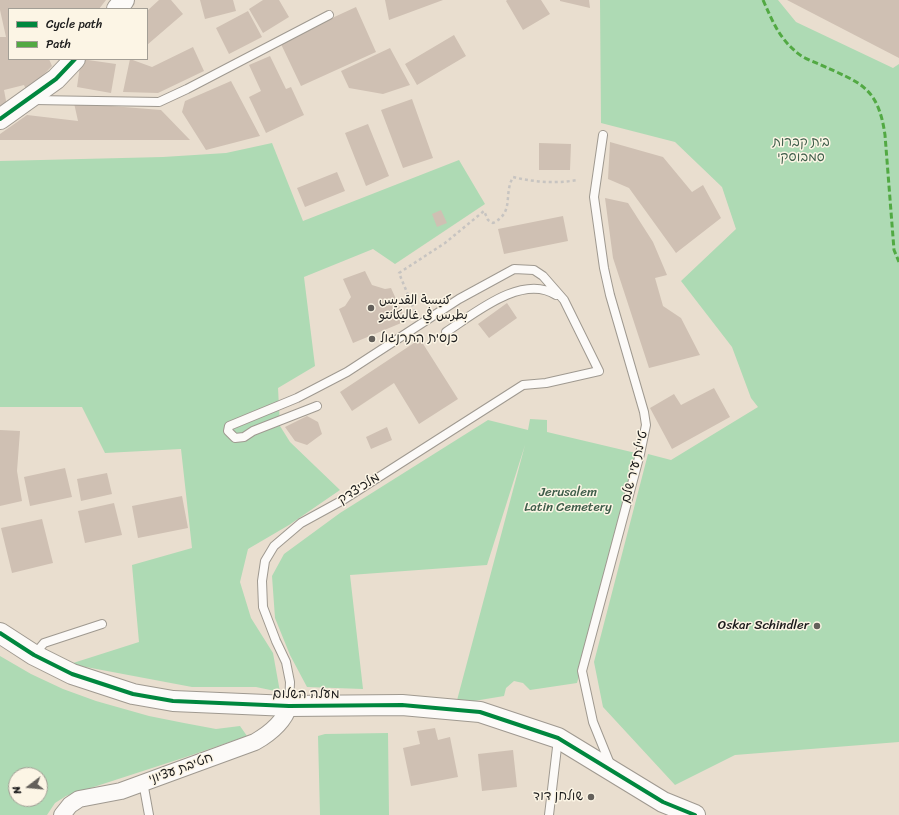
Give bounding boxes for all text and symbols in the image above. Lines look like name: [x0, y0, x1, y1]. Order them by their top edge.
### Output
legend: [8, 8, 148, 60]
text: Cycle path: [46, 13, 102, 35]
text: Path: [46, 33, 71, 55]
park label: בית קברות סמבוסקי: [772, 135, 830, 166]
place label: كنيسة القديس بطرس في غاليكانتو: [379, 293, 468, 324]
marker: كنيسة القديس بطرس في غاليكانتو: [366, 303, 376, 313]
place label: כנסית התרנגול: [380, 331, 458, 347]
marker: כנסית התרנגול: [367, 334, 377, 344]
street label: טיילת עיר שלם: [618, 429, 652, 505]
street label: מלכיצדק: [335, 470, 383, 508]
park label: Jerusalem Latin Cemetery: [524, 485, 612, 516]
place label: Oskar Schindler: [718, 618, 809, 634]
marker: Oskar Schindler: [812, 621, 822, 631]
street label: מעלה השלום: [273, 687, 339, 703]
street label: חטיבת עציוני: [147, 750, 215, 788]
north arrow: [8, 767, 48, 807]
text: N: [7, 784, 27, 796]
place label: שולחן דוד: [533, 789, 583, 805]
marker: שולחן דוד: [586, 792, 596, 802]

